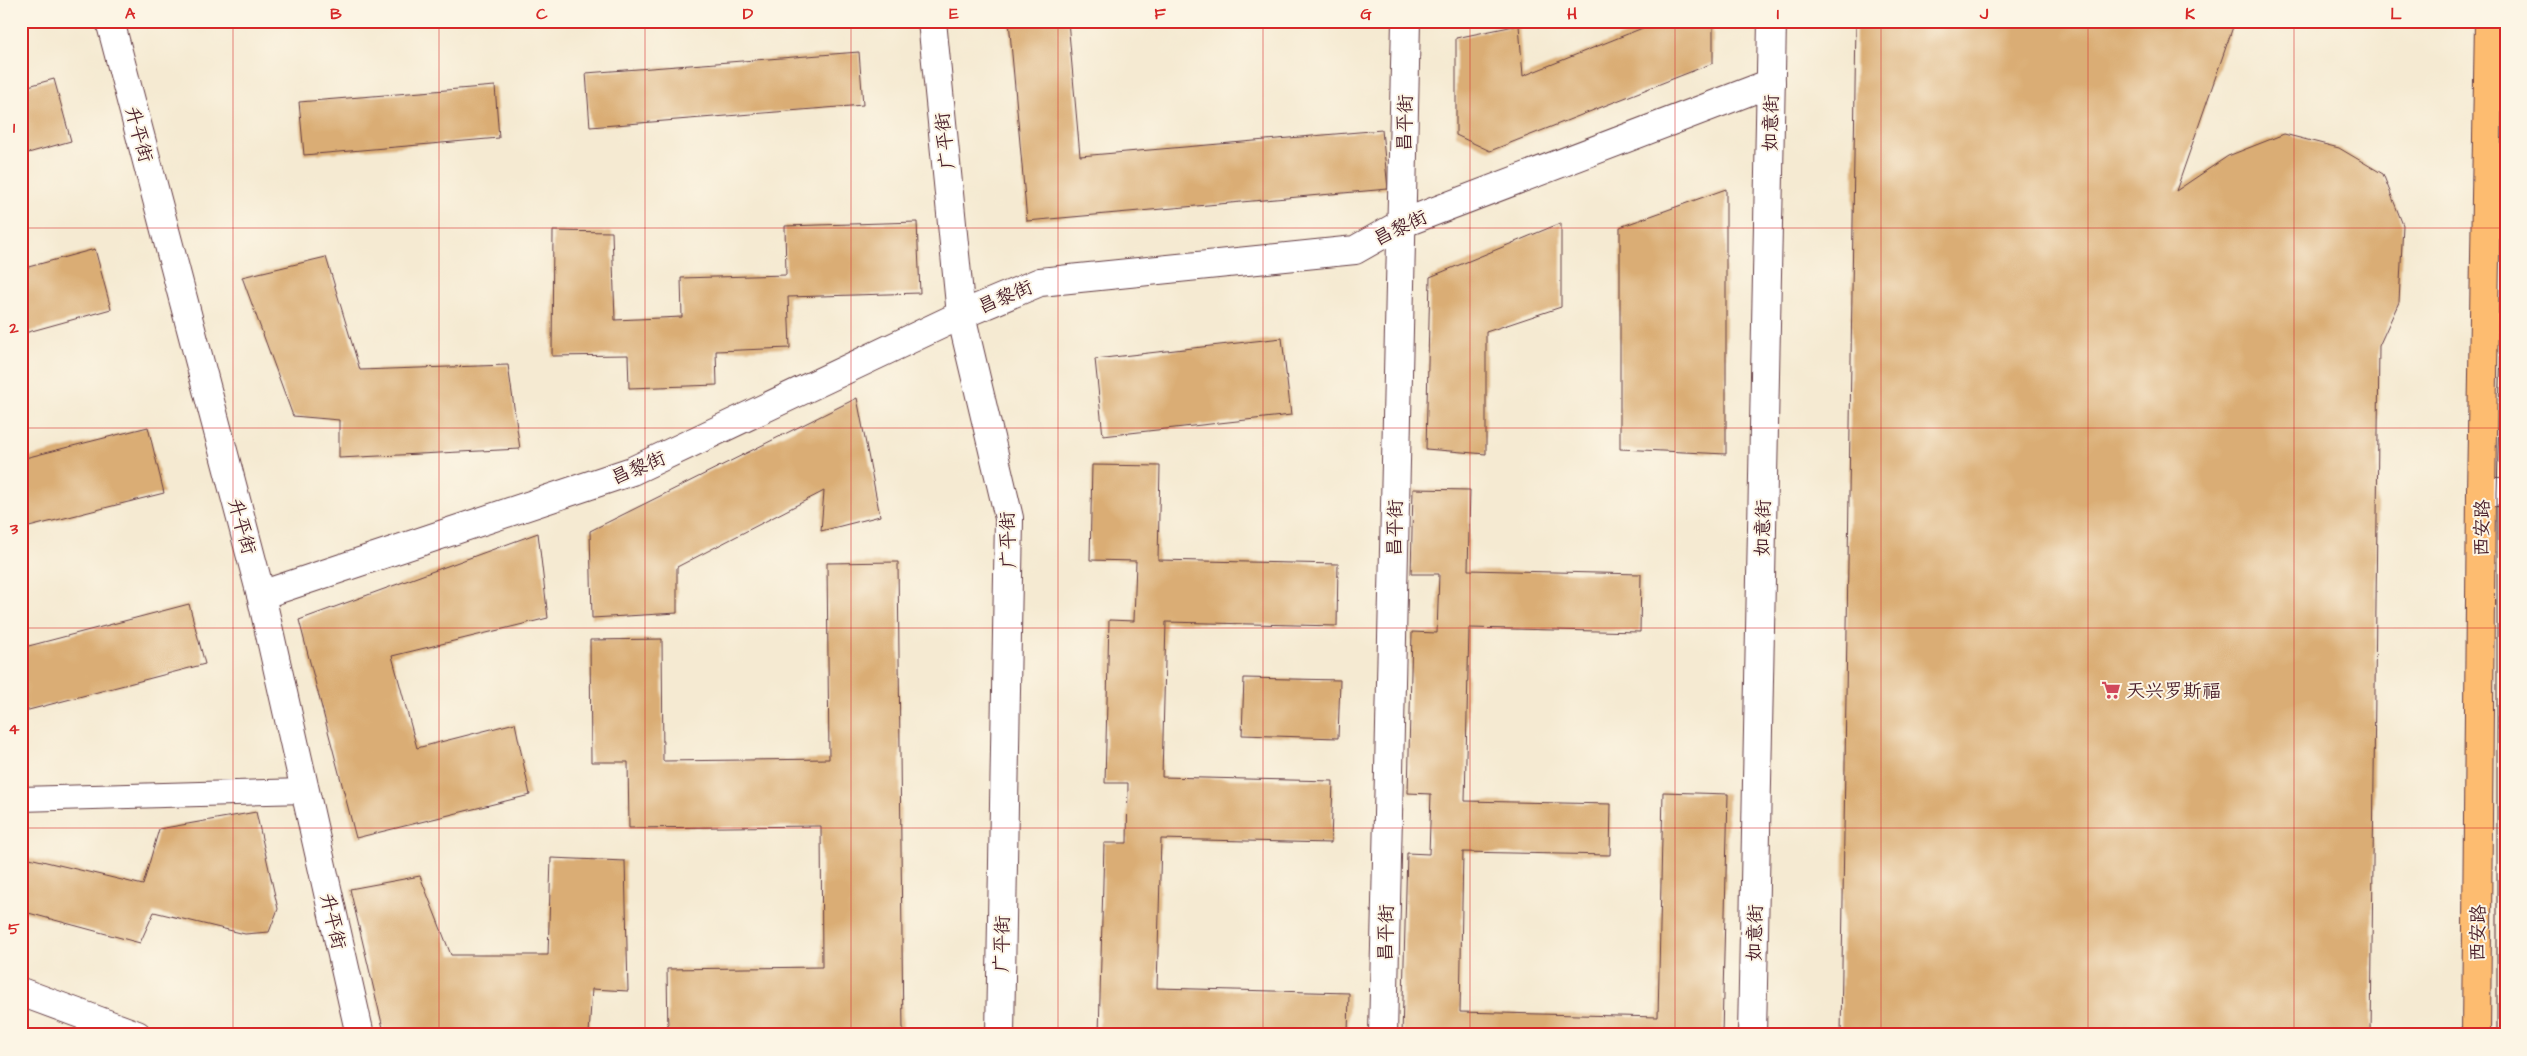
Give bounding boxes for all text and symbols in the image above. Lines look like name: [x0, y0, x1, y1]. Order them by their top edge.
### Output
text: A: [125, 3, 136, 25]
text: B: [330, 3, 342, 25]
text: C: [536, 3, 548, 25]
text: D: [743, 3, 754, 25]
text: E: [949, 3, 959, 25]
text: F: [1154, 3, 1166, 25]
text: G: [1360, 3, 1372, 25]
text: H: [1567, 3, 1577, 25]
text: I: [1777, 3, 1779, 25]
text: J: [1979, 3, 1989, 25]
text: K: [2185, 3, 2195, 25]
text: L: [2390, 3, 2402, 25]
street label: 昌平街: [1392, 94, 1419, 152]
street label: 如意街: [1758, 94, 1785, 152]
street label: 升平街: [118, 103, 159, 165]
street label: 广平街: [929, 111, 962, 171]
text: 1: [13, 117, 16, 139]
street label: 昌黎街: [1369, 204, 1432, 253]
street label: 昌黎街: [974, 274, 1037, 321]
text: 2: [8, 317, 19, 339]
street label: 昌黎街: [607, 445, 670, 492]
street label: 升平街: [221, 495, 262, 557]
street label: 昌平街: [1382, 499, 1409, 557]
street label: 如意街: [1750, 499, 1777, 557]
street label: 西安路: [2469, 499, 2496, 557]
street label: 广平街: [994, 511, 1023, 569]
text: 3: [9, 518, 19, 540]
place label: 天兴罗斯福: [2126, 678, 2221, 705]
supermarket icon: 天兴罗斯福: [2100, 679, 2122, 701]
text: 4: [9, 718, 20, 740]
street label: 升平街: [313, 891, 352, 952]
street label: 昌平街: [1373, 904, 1400, 962]
street label: 如意街: [1742, 904, 1769, 962]
street label: 西安路: [2465, 904, 2492, 962]
street label: 广平街: [989, 915, 1016, 973]
text: 5: [8, 918, 20, 940]

